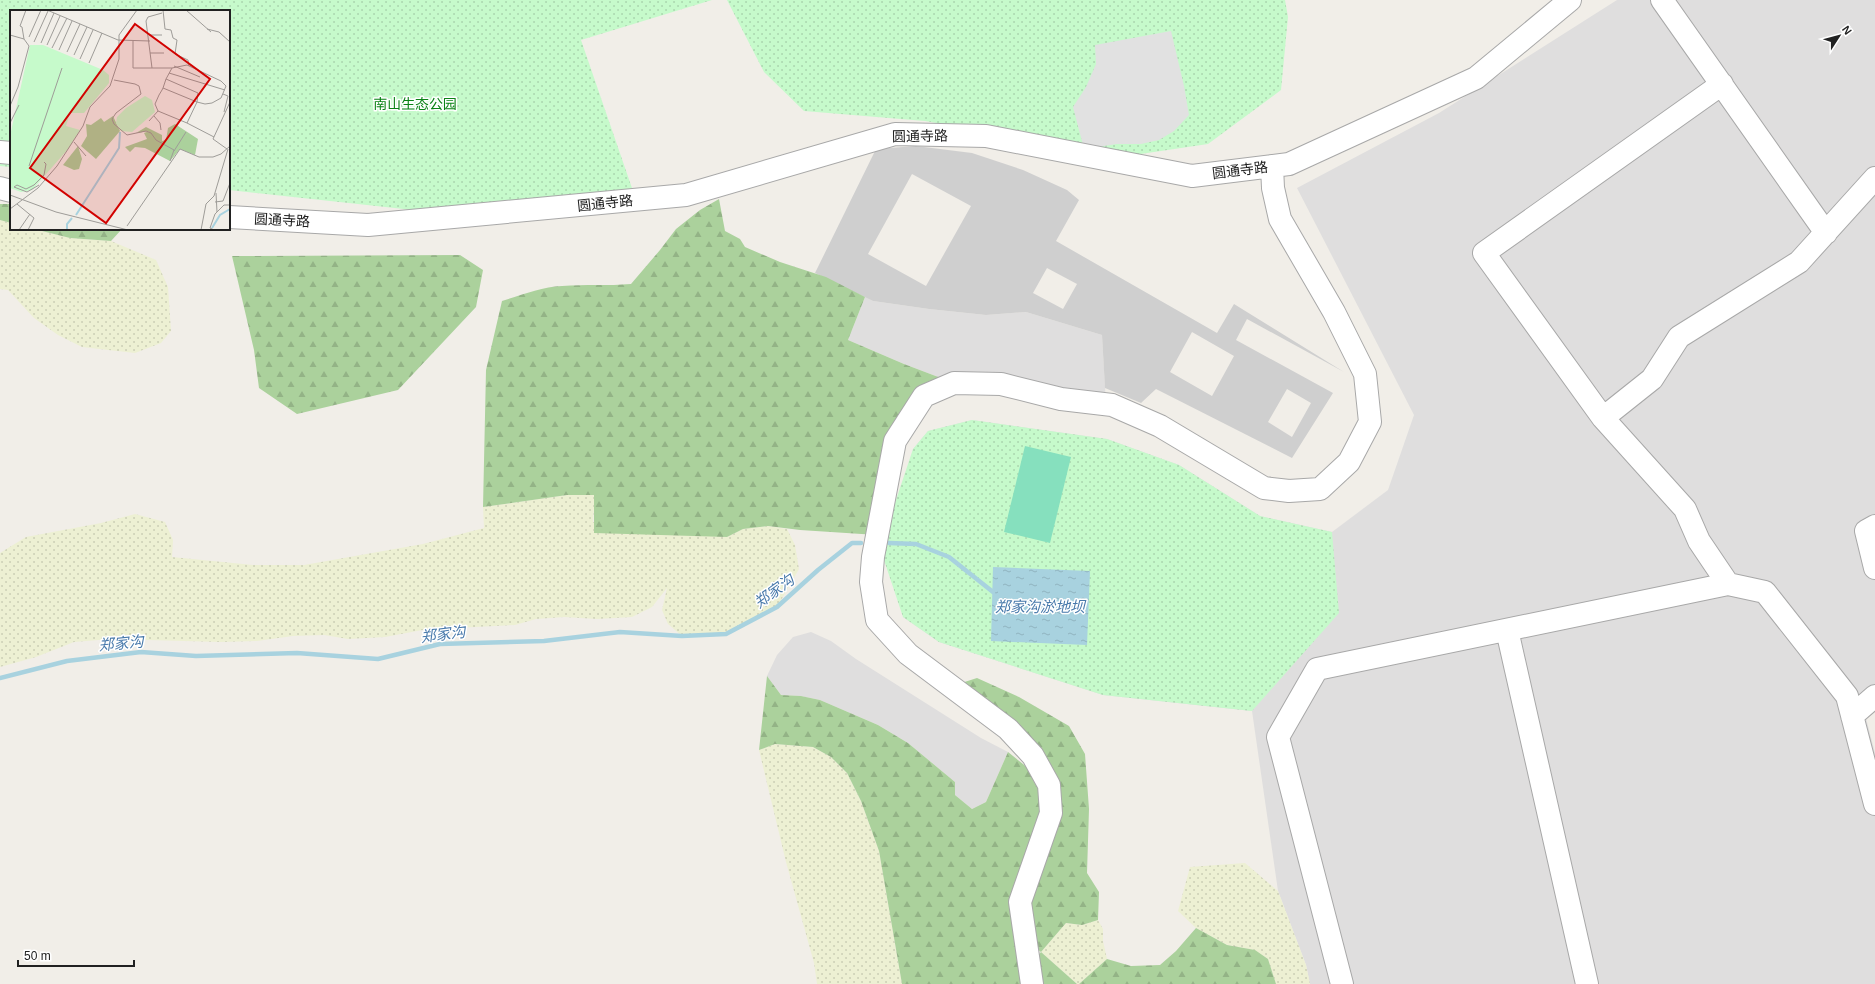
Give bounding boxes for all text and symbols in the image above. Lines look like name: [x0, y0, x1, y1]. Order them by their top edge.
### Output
inset map: [10, 10, 230, 230]
north arrow: [1819, 16, 1859, 56]
text: N: [1840, 23, 1854, 37]
park label: 南山生态公园: [373, 96, 457, 112]
street label: 圆通寺路: [892, 128, 948, 144]
street label: 圆通寺路: [1211, 159, 1269, 181]
street label: 圆通寺路: [576, 192, 634, 214]
street label: 圆通寺路: [254, 211, 310, 229]
water label: 郑家沟: [751, 570, 799, 611]
water label: 郑家沟淤地坝: [995, 598, 1087, 615]
water label: 郑家沟: [420, 623, 468, 645]
water label: 郑家沟: [98, 632, 146, 653]
scale bar: [18, 942, 134, 968]
text: 50 m: [24, 949, 51, 963]

